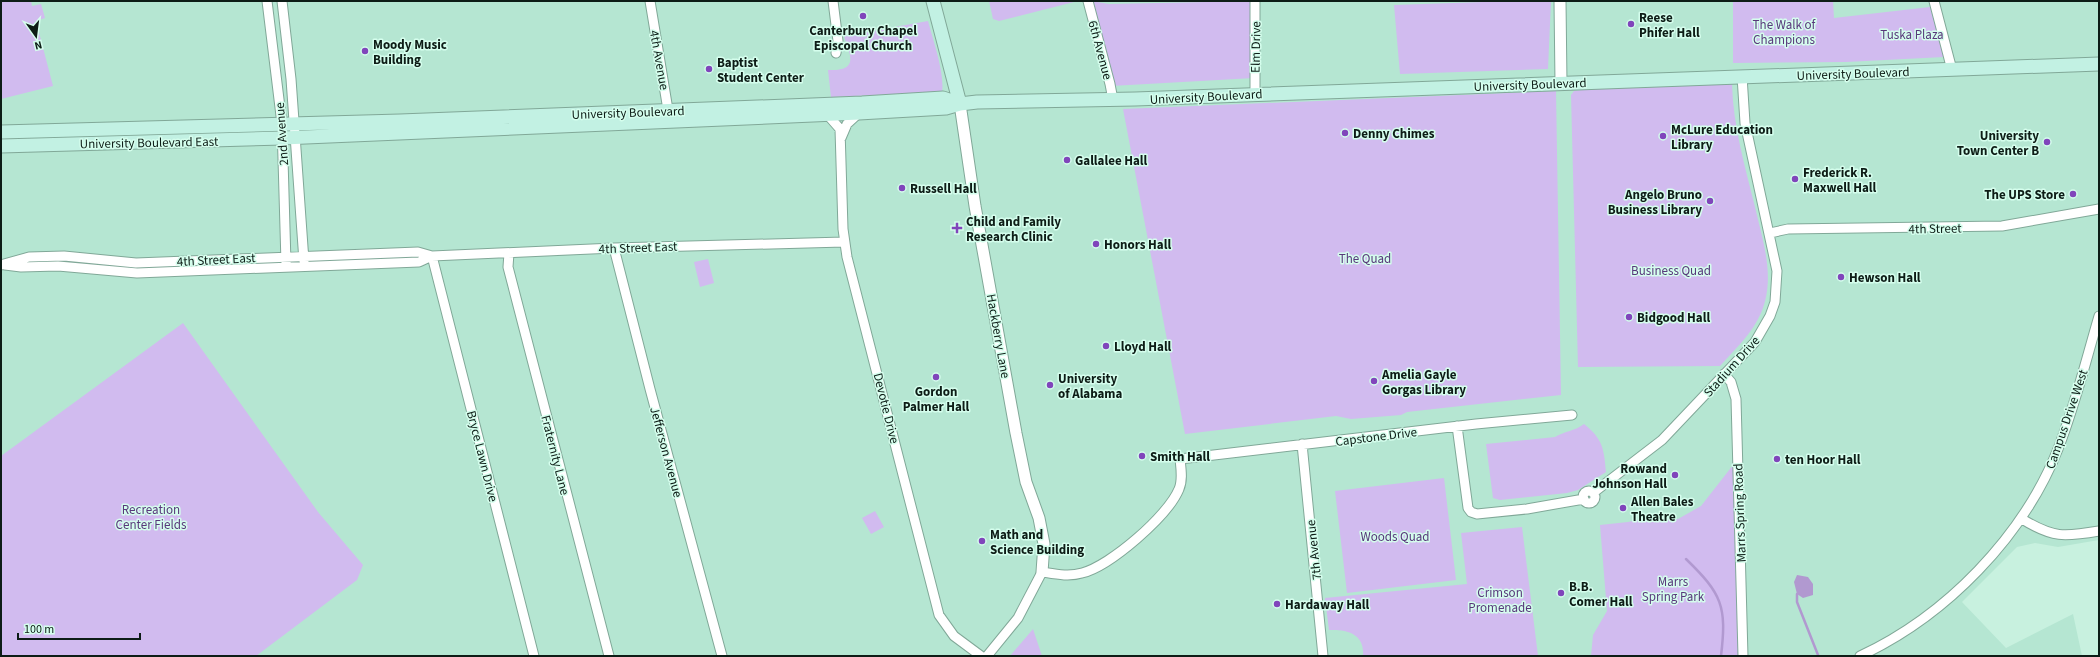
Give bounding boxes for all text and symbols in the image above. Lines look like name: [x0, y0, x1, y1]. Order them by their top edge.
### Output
place label: Reese Phifer Hall: [1639, 9, 1700, 42]
marker: Canterbury Chapel Episcopal Church: [858, 11, 868, 21]
north arrow: [16, 16, 56, 56]
park label: The Walk of Champions: [1753, 16, 1817, 49]
street label: 6th Avenue: [1083, 19, 1117, 82]
marker: Reese Phifer Hall: [1626, 19, 1636, 29]
street label: Elm Drive: [1247, 21, 1265, 73]
place label: Canterbury Chapel Episcopal Church: [809, 22, 917, 55]
park label: Tuska Plaza: [1880, 26, 1944, 44]
street label: 4th Avenue: [645, 29, 673, 92]
place label: Moody Music Building: [373, 36, 447, 69]
text: N: [33, 37, 44, 53]
marker: Moody Music Building: [360, 46, 370, 56]
place label: Baptist Student Center: [717, 54, 805, 87]
street label: University Boulevard: [1796, 63, 1910, 85]
marker: Baptist Student Center: [704, 64, 714, 74]
street label: University Boulevard: [1473, 74, 1587, 96]
street label: University Boulevard: [1149, 85, 1263, 109]
street label: 2nd Avenue: [271, 102, 293, 166]
street label: University Boulevard: [571, 102, 685, 124]
place label: McLure Education Library: [1671, 121, 1773, 154]
place label: Denny Chimes: [1353, 125, 1435, 143]
place label: University Town Center B: [1957, 127, 2039, 160]
marker: Denny Chimes: [1340, 128, 1350, 138]
marker: McLure Education Library: [1658, 131, 1668, 141]
street label: University Boulevard East: [80, 133, 219, 153]
marker: University Town Center B: [2042, 137, 2052, 147]
place label: Gallalee Hall: [1075, 152, 1148, 170]
marker: Gallalee Hall: [1062, 155, 1072, 165]
place label: Frederick R. Maxwell Hall: [1803, 164, 1877, 197]
marker: Frederick R. Maxwell Hall: [1790, 174, 1800, 184]
place label: Russell Hall: [910, 180, 977, 198]
marker: Russell Hall: [897, 183, 907, 193]
place label: Angelo Bruno Business Library: [1608, 186, 1702, 219]
place label: The UPS Store: [1984, 186, 2065, 204]
marker: The UPS Store: [2068, 189, 2078, 199]
marker: Angelo Bruno Business Library: [1705, 196, 1715, 206]
place label: Child and Family Research Clinic: [966, 213, 1061, 246]
street label: 4th Street: [1908, 220, 1962, 238]
marker: Child and Family Research Clinic: [951, 222, 963, 234]
place label: Honors Hall: [1104, 236, 1171, 254]
street label: 4th Street East: [598, 238, 678, 258]
marker: Honors Hall: [1091, 239, 1101, 249]
street label: 4th Street East: [176, 249, 256, 271]
park label: The Quad: [1339, 250, 1391, 268]
park label: Business Quad: [1631, 262, 1711, 280]
place label: Hewson Hall: [1849, 269, 1921, 287]
marker: Hewson Hall: [1836, 272, 1846, 282]
street label: Hackberry Lane: [982, 293, 1014, 380]
place label: Bidgood Hall: [1637, 309, 1710, 327]
marker: Bidgood Hall: [1624, 312, 1634, 322]
street label: Stadium Drive: [1700, 332, 1764, 401]
place label: Lloyd Hall: [1114, 338, 1172, 356]
marker: Lloyd Hall: [1101, 341, 1111, 351]
place label: Amelia Gayle Gorgas Library: [1381, 366, 1466, 399]
street label: Campus Drive West: [2041, 367, 2093, 471]
place label: University of Alabama: [1058, 370, 1122, 403]
street label: Devotie Drive: [869, 371, 903, 445]
marker: Gordon Palmer Hall: [931, 372, 941, 382]
marker: Amelia Gayle Gorgas Library: [1369, 376, 1379, 386]
marker: University of Alabama: [1045, 380, 1055, 390]
place label: Gordon Palmer Hall: [903, 383, 970, 416]
street label: Jefferson Avenue: [645, 405, 687, 500]
street label: Bryce Lawn Drive: [462, 409, 502, 504]
street label: Fraternity Lane: [536, 413, 574, 497]
street label: Capstone Drive: [1334, 423, 1418, 451]
place label: Smith Hall: [1150, 448, 1210, 466]
marker: Smith Hall: [1137, 451, 1147, 461]
place label: ten Hoor Hall: [1785, 451, 1861, 469]
marker: ten Hoor Hall: [1772, 454, 1782, 464]
place label: Rowand Johnson Hall: [1592, 460, 1667, 493]
street label: Marrs Spring Road: [1729, 463, 1751, 563]
marker: Rowand Johnson Hall: [1670, 470, 1680, 480]
place label: Allen Bales Theatre: [1630, 493, 1694, 526]
park label: Recreation Center Fields: [116, 501, 187, 534]
marker: Allen Bales Theatre: [1618, 503, 1628, 513]
street label: 7th Avenue: [1302, 519, 1326, 581]
place label: Math and Science Building: [990, 526, 1084, 559]
park label: Woods Quad: [1360, 528, 1430, 546]
marker: Math and Science Building: [977, 536, 987, 546]
park label: Marrs Spring Park: [1642, 573, 1705, 606]
place label: B.B. Comer Hall: [1569, 578, 1633, 611]
park label: Crimson Promenade: [1468, 584, 1532, 617]
marker: B.B. Comer Hall: [1556, 588, 1566, 598]
place label: Hardaway Hall: [1285, 596, 1369, 614]
marker: Hardaway Hall: [1272, 599, 1282, 609]
scale bar: [18, 615, 140, 641]
text: 100 m: [24, 621, 54, 638]

